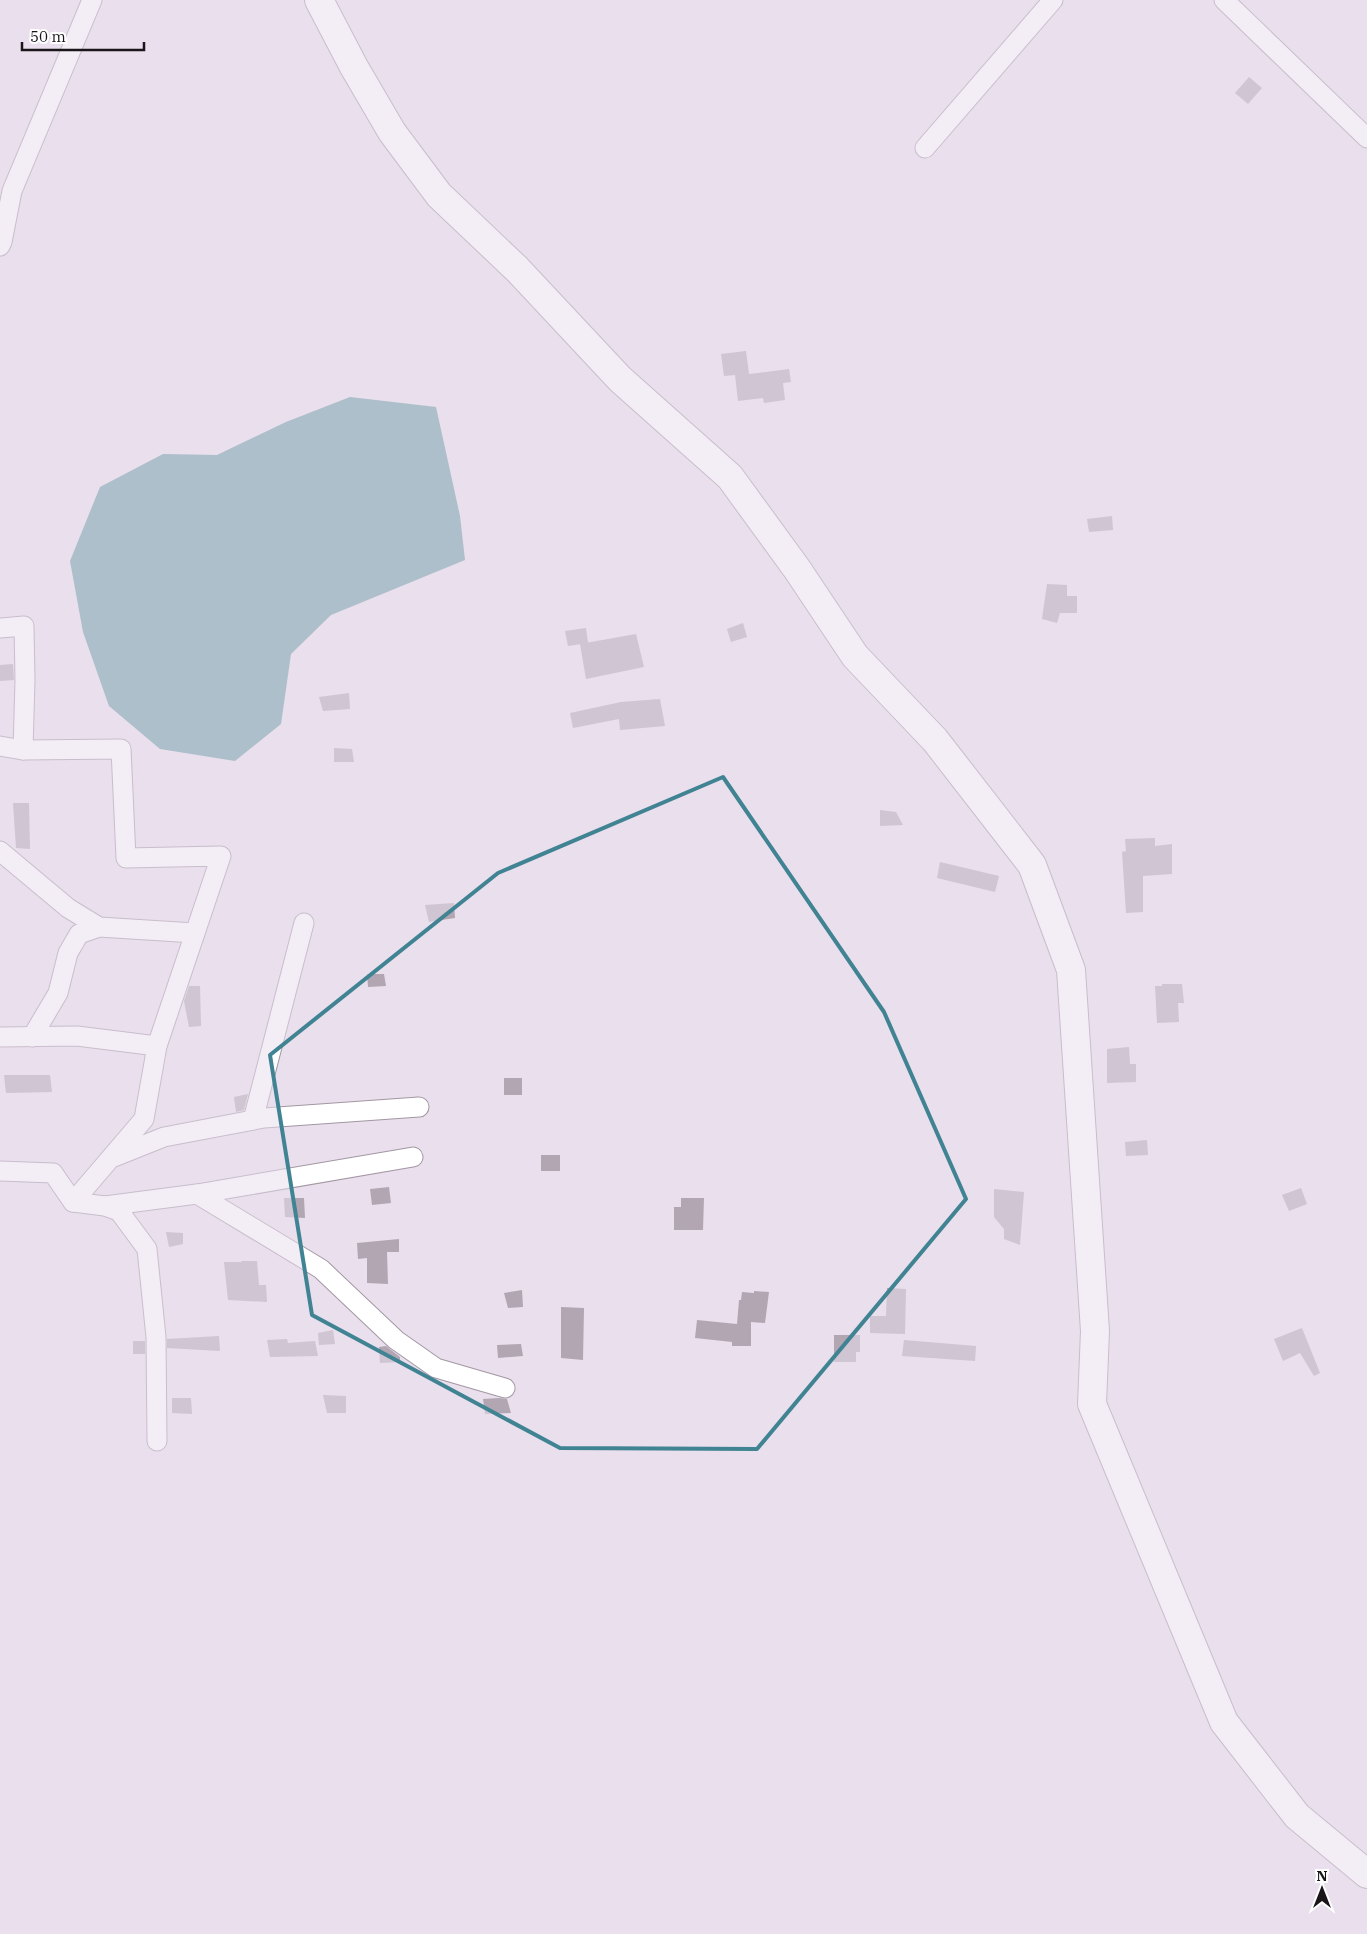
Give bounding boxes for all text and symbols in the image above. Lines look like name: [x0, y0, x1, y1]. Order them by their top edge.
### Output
scale bar: [22, 20, 145, 52]
text: 50 m: [30, 27, 66, 46]
north arrow: [1297, 1864, 1347, 1914]
text: N: [1316, 1867, 1328, 1885]

